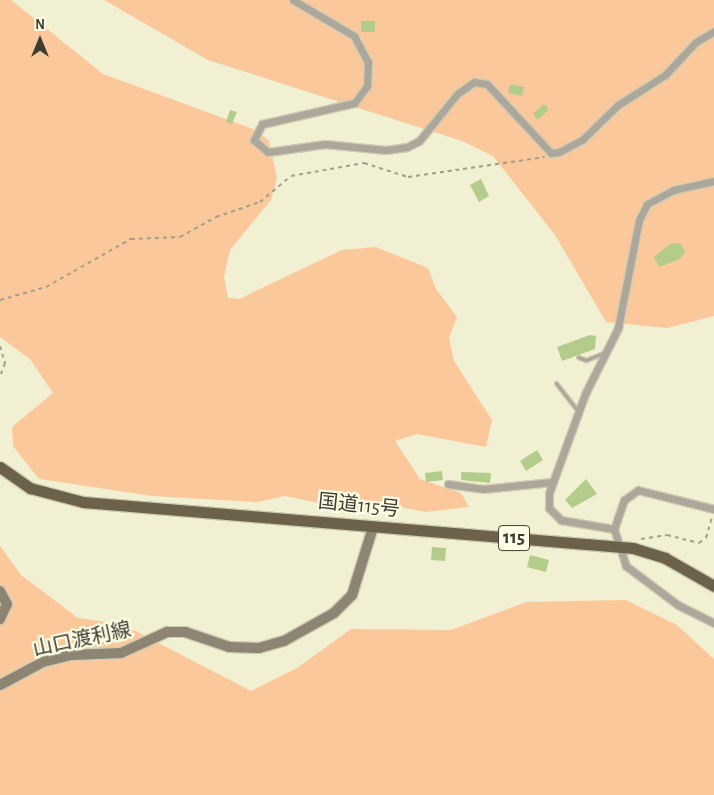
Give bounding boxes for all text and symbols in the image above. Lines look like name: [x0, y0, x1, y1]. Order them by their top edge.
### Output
north arrow: [15, 15, 65, 65]
text: N: [35, 18, 45, 32]
street label: 国道115号: [317, 490, 401, 522]
road number: 115: [498, 522, 530, 554]
street label: 山口渡利線: [31, 618, 133, 662]

